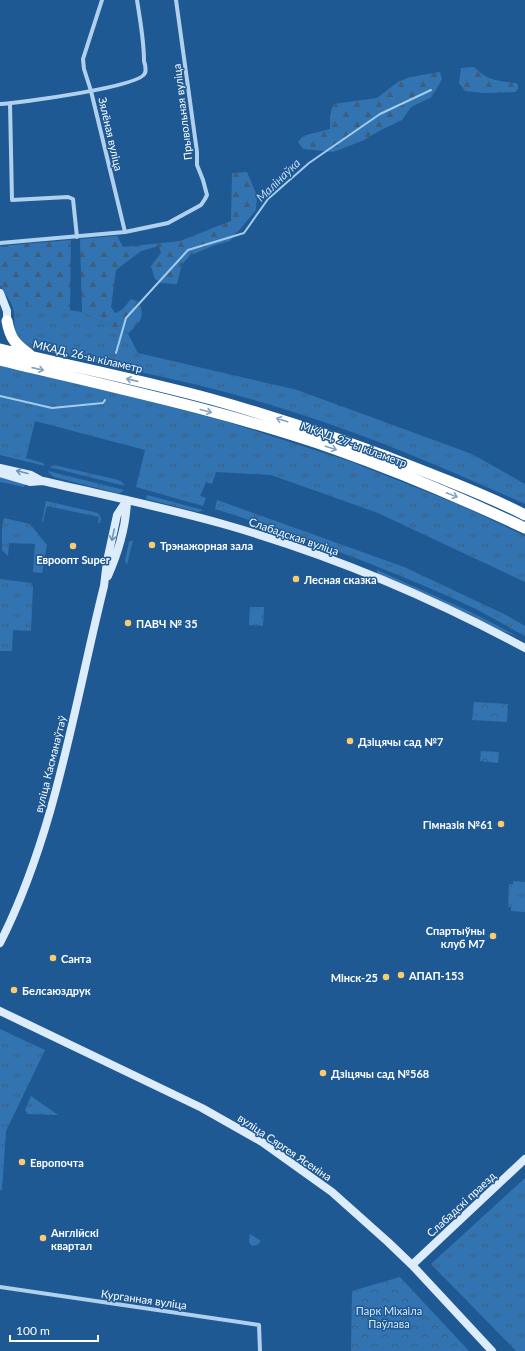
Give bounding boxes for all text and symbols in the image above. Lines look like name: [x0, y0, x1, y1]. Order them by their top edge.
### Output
street label: Прывольная вуліца: [170, 63, 194, 161]
street label: Зялёная вуліца: [96, 96, 126, 172]
water label: Малінаўка: [253, 155, 303, 205]
street label: МКАД, 26-ы кіламетр: [32, 337, 144, 375]
one-way arrow: [31, 366, 44, 373]
one-way arrow: [126, 376, 139, 384]
one-way arrow: [199, 408, 212, 415]
one-way arrow: [276, 416, 289, 423]
street label: МКАД, 27-ы кіламетр: [299, 419, 409, 469]
one-way arrow: [324, 445, 337, 452]
one-way arrow: [16, 468, 29, 476]
one-way arrow: [445, 492, 457, 499]
street label: Слабадская вуліца: [247, 515, 341, 557]
one-way arrow: [108, 529, 116, 542]
place label: Трэнажорная зала: [160, 539, 253, 552]
marker: Трэнажорная зала: [147, 540, 157, 550]
marker: Евроопт Super: [68, 541, 78, 551]
place label: Евроопт Super: [36, 553, 111, 566]
place label: Лесная сказка: [303, 573, 377, 586]
marker: Лесная сказка: [291, 574, 301, 584]
place label: ПАВЧ № 35: [136, 617, 198, 630]
marker: ПАВЧ № 35: [123, 618, 133, 628]
street label: вуліца Касманаўтаў: [32, 714, 68, 814]
place label: Дзіцячы сад №7: [358, 735, 444, 748]
marker: Дзіцячы сад №7: [345, 736, 355, 746]
place label: Гімназія №61: [423, 818, 493, 831]
marker: Гімназія №61: [496, 819, 506, 829]
place label: Спартыўны клуб М7: [426, 924, 485, 950]
marker: Спартыўны клуб М7: [488, 931, 498, 941]
place label: Санта: [61, 952, 91, 965]
marker: Санта: [48, 953, 58, 963]
place label: АПАП-153: [408, 969, 464, 982]
marker: АПАП-153: [396, 970, 406, 980]
place label: Мінск-25: [331, 971, 378, 984]
marker: Мінск-25: [381, 972, 391, 982]
place label: Белсаюздрук: [22, 984, 91, 997]
marker: Белсаюздрук: [9, 985, 19, 995]
place label: Дзіцячы сад №568: [331, 1067, 429, 1080]
marker: Дзіцячы сад №568: [318, 1068, 328, 1078]
street label: вуліца Сяргея Ясеніна: [236, 1111, 334, 1183]
place label: Европочта: [30, 1156, 84, 1169]
marker: Европочта: [17, 1157, 27, 1167]
street label: Слабадскі праезд: [424, 1169, 498, 1239]
place label: Англійскі квартал: [50, 1226, 99, 1252]
marker: Англійскі квартал: [38, 1233, 48, 1243]
street label: Курганная вуліца: [100, 1287, 188, 1311]
park label: Парк Міхаіла Паўлава: [356, 1304, 422, 1330]
scale bar: [10, 1317, 98, 1343]
text: 100 m: [16, 1323, 50, 1338]

